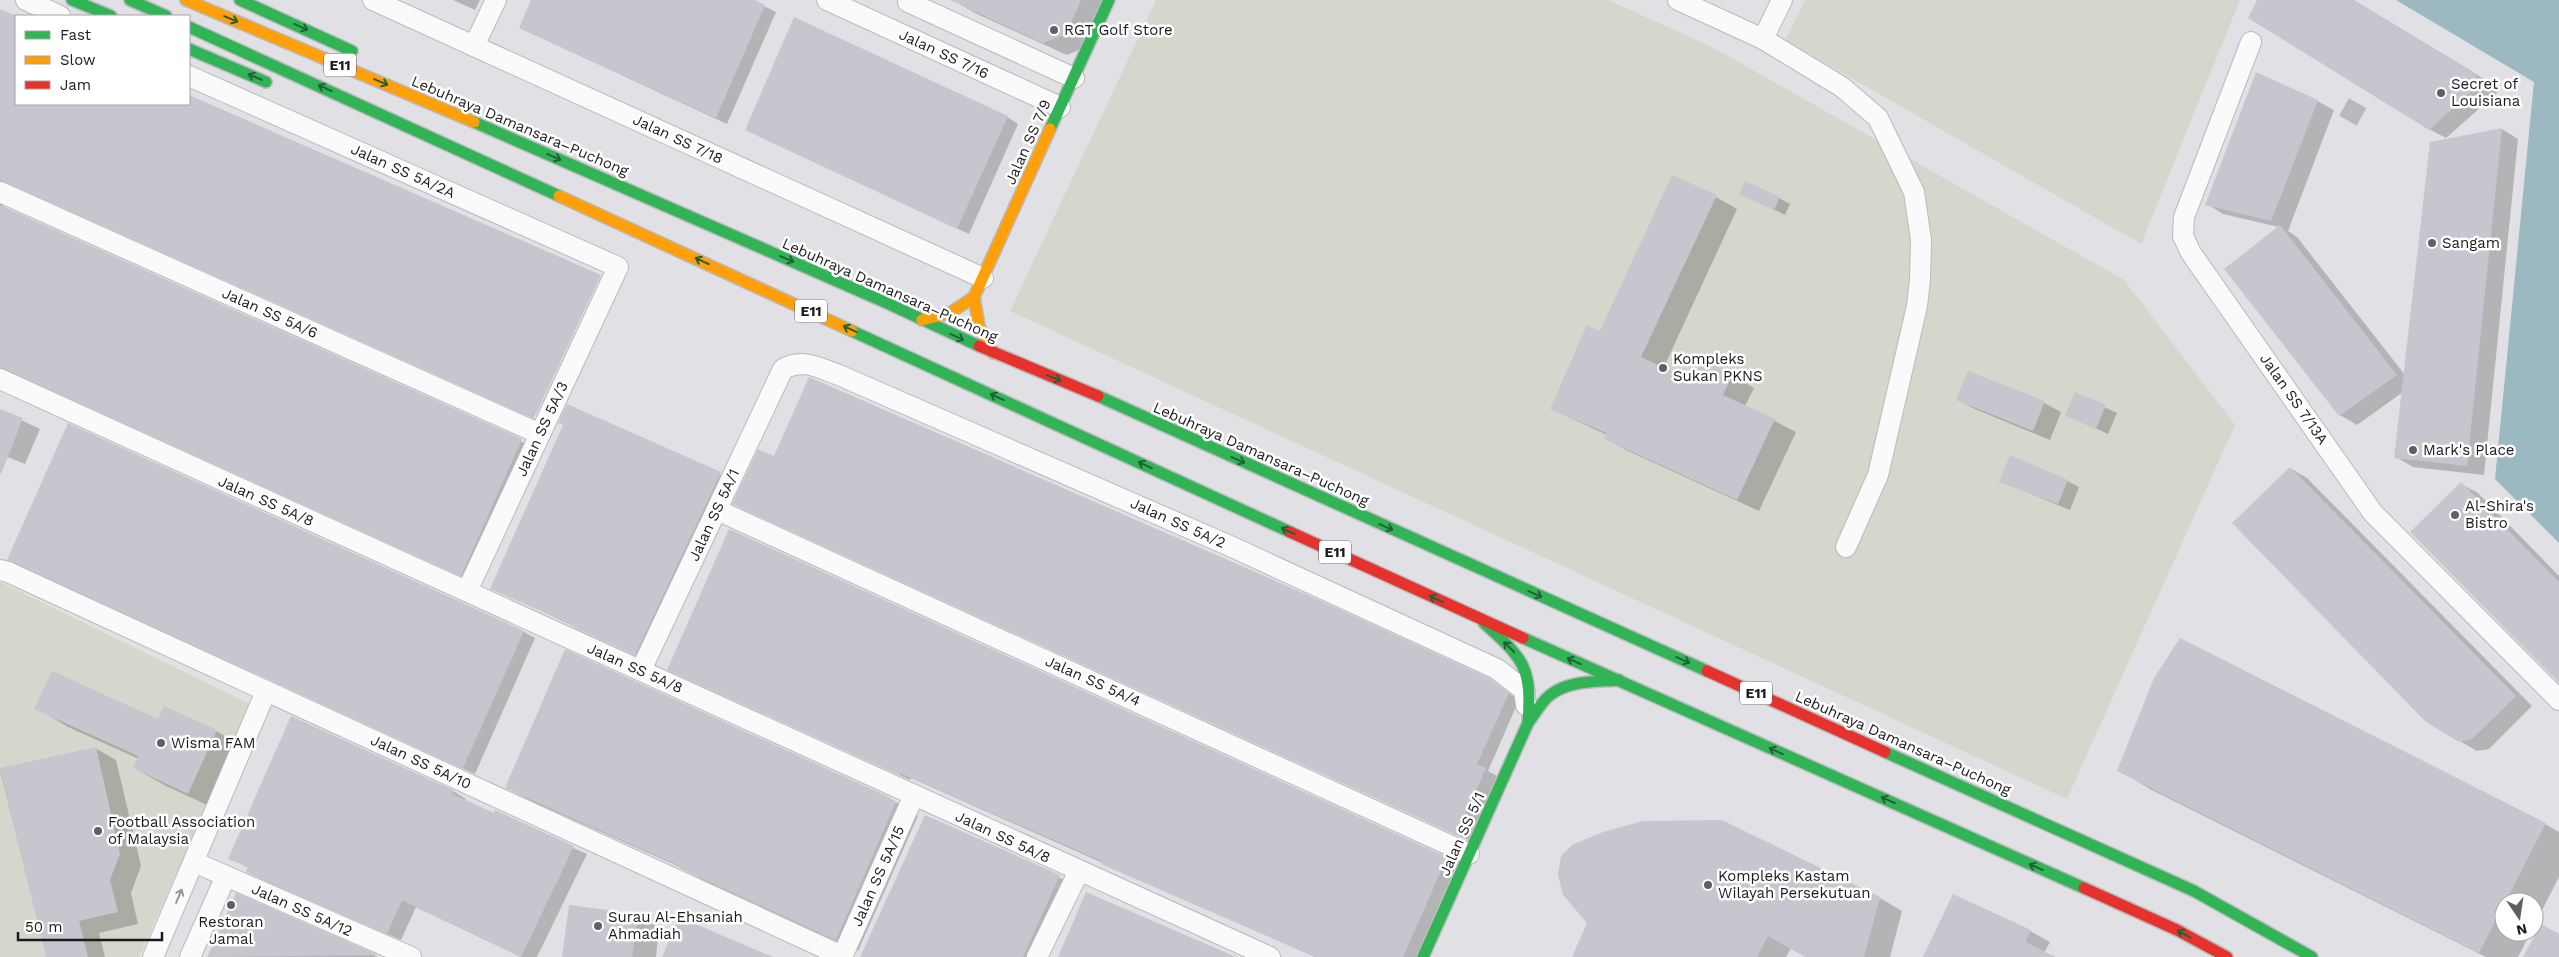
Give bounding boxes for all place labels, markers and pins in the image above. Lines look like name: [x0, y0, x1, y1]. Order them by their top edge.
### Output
place label: RGT Golf Store: [1064, 21, 1173, 39]
marker: RGT Golf Store: [1048, 24, 1060, 36]
place label: Secret of Louisiana: [2451, 75, 2521, 110]
marker: Secret of Louisiana: [2435, 87, 2447, 99]
place label: Sangam: [2442, 234, 2500, 252]
marker: Sangam: [2426, 237, 2438, 249]
place label: Kompleks Sukan PKNS: [1673, 350, 1763, 385]
marker: Kompleks Sukan PKNS: [1657, 362, 1669, 374]
place label: Mark's Place: [2423, 441, 2514, 459]
marker: Mark's Place: [2407, 444, 2419, 456]
place label: Al-Shira's Bistro: [2465, 497, 2534, 532]
marker: Al-Shira's Bistro: [2449, 509, 2461, 521]
place label: Wisma FAM: [171, 734, 256, 752]
marker: Wisma FAM: [155, 737, 167, 749]
place label: Football Association of Malaysia: [108, 813, 255, 848]
marker: Football Association of Malaysia: [92, 825, 104, 837]
place label: Kompleks Kastam Wilayah Persekutuan: [1718, 867, 1871, 902]
marker: Kompleks Kastam Wilayah Persekutuan: [1702, 879, 1714, 891]
marker: Restoran Jamal: [225, 899, 237, 911]
place label: Surau Al-Ehsaniah Ahmadiah: [608, 908, 743, 943]
place label: Restoran Jamal: [198, 913, 264, 948]
marker: Surau Al-Ehsaniah Ahmadiah: [592, 920, 604, 932]

